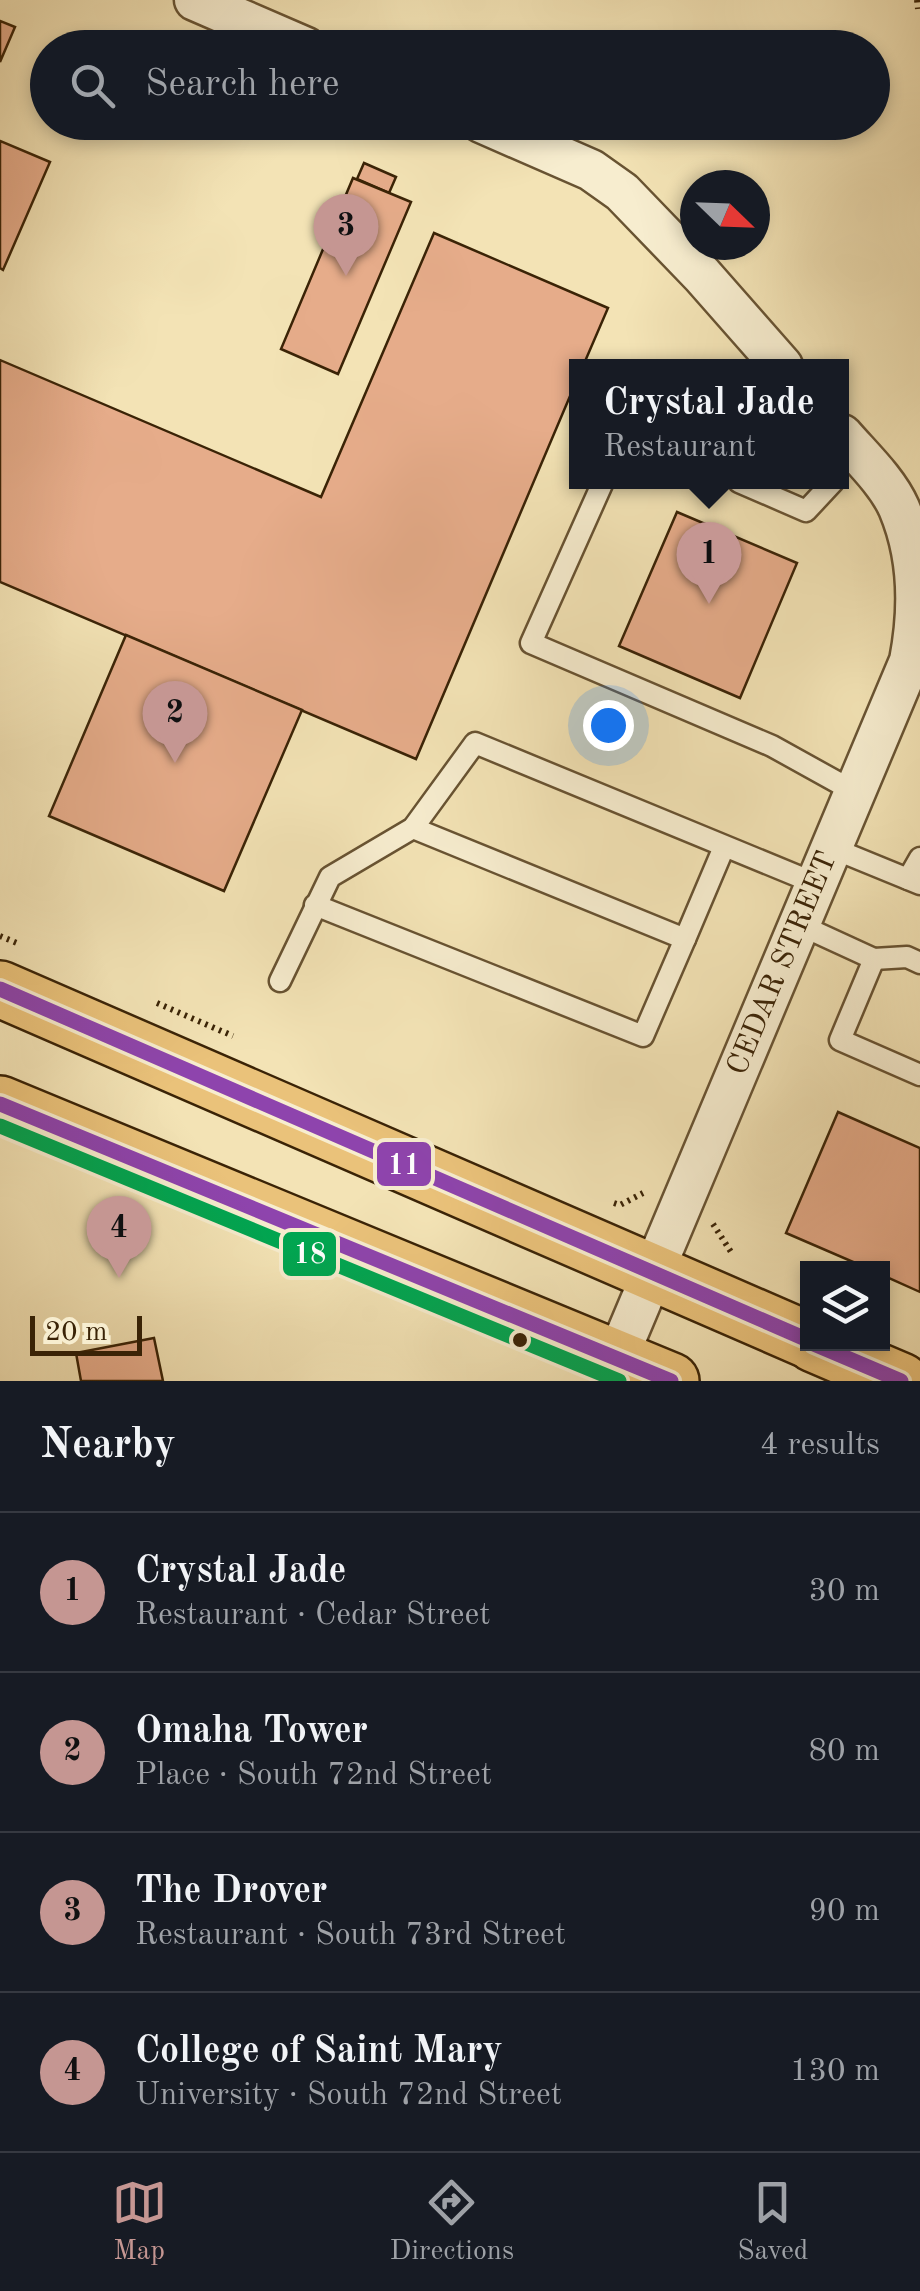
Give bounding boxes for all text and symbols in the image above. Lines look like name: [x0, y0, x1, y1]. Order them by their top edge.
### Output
search box: [30, 30, 890, 140]
icon: search: [65, 58, 120, 113]
text: Search here: [145, 66, 340, 104]
north arrow: [680, 170, 770, 260]
pin: 3: [314, 194, 378, 276]
popup: [569, 359, 849, 489]
text: Crystal Jade: [603, 385, 815, 423]
text: Restaurant: [603, 432, 756, 464]
pin: 1: [676, 522, 742, 604]
pin: 2: [142, 680, 208, 763]
your location: [583, 700, 634, 751]
street label: CEDAR STREET: [723, 847, 843, 1080]
line badge: 11: [375, 1140, 433, 1188]
text: 11: [388, 1153, 420, 1181]
pin: 4: [86, 1196, 152, 1278]
line badge: 18: [281, 1230, 338, 1278]
text: 18: [294, 1242, 326, 1270]
map controls: [800, 1261, 890, 1351]
button: layers: [800, 1261, 890, 1351]
scale bar: [30, 1311, 142, 1356]
text: 20 m: [45, 1319, 108, 1347]
unlabelled marker: [510, 1330, 530, 1350]
text: Nearby: [40, 1425, 176, 1467]
text: 4 results: [760, 1430, 880, 1462]
text: Crystal Jade: [135, 1553, 347, 1591]
text: 1: [63, 1576, 82, 1608]
text: 30 m: [809, 1576, 880, 1608]
text: Restaurant · Cedar Street: [135, 1600, 490, 1632]
text: Omaha Tower: [135, 1713, 368, 1751]
text: 2: [63, 1736, 82, 1768]
text: 80 m: [809, 1736, 880, 1768]
text: Place · South 72nd Street: [135, 1760, 492, 1792]
text: The Drover: [135, 1873, 328, 1911]
text: 3: [63, 1896, 82, 1928]
text: 90 m: [809, 1896, 880, 1928]
text: Restaurant · South 73rd Street: [135, 1920, 566, 1952]
text: College of Saint Mary: [135, 2033, 503, 2071]
text: 4: [63, 2056, 82, 2088]
text: 130 m: [790, 2056, 880, 2088]
text: University · South 72nd Street: [135, 2080, 562, 2112]
tab: Map: [112, 2175, 167, 2270]
tab: Directions: [390, 2175, 514, 2270]
tab: Saved: [737, 2175, 808, 2270]

